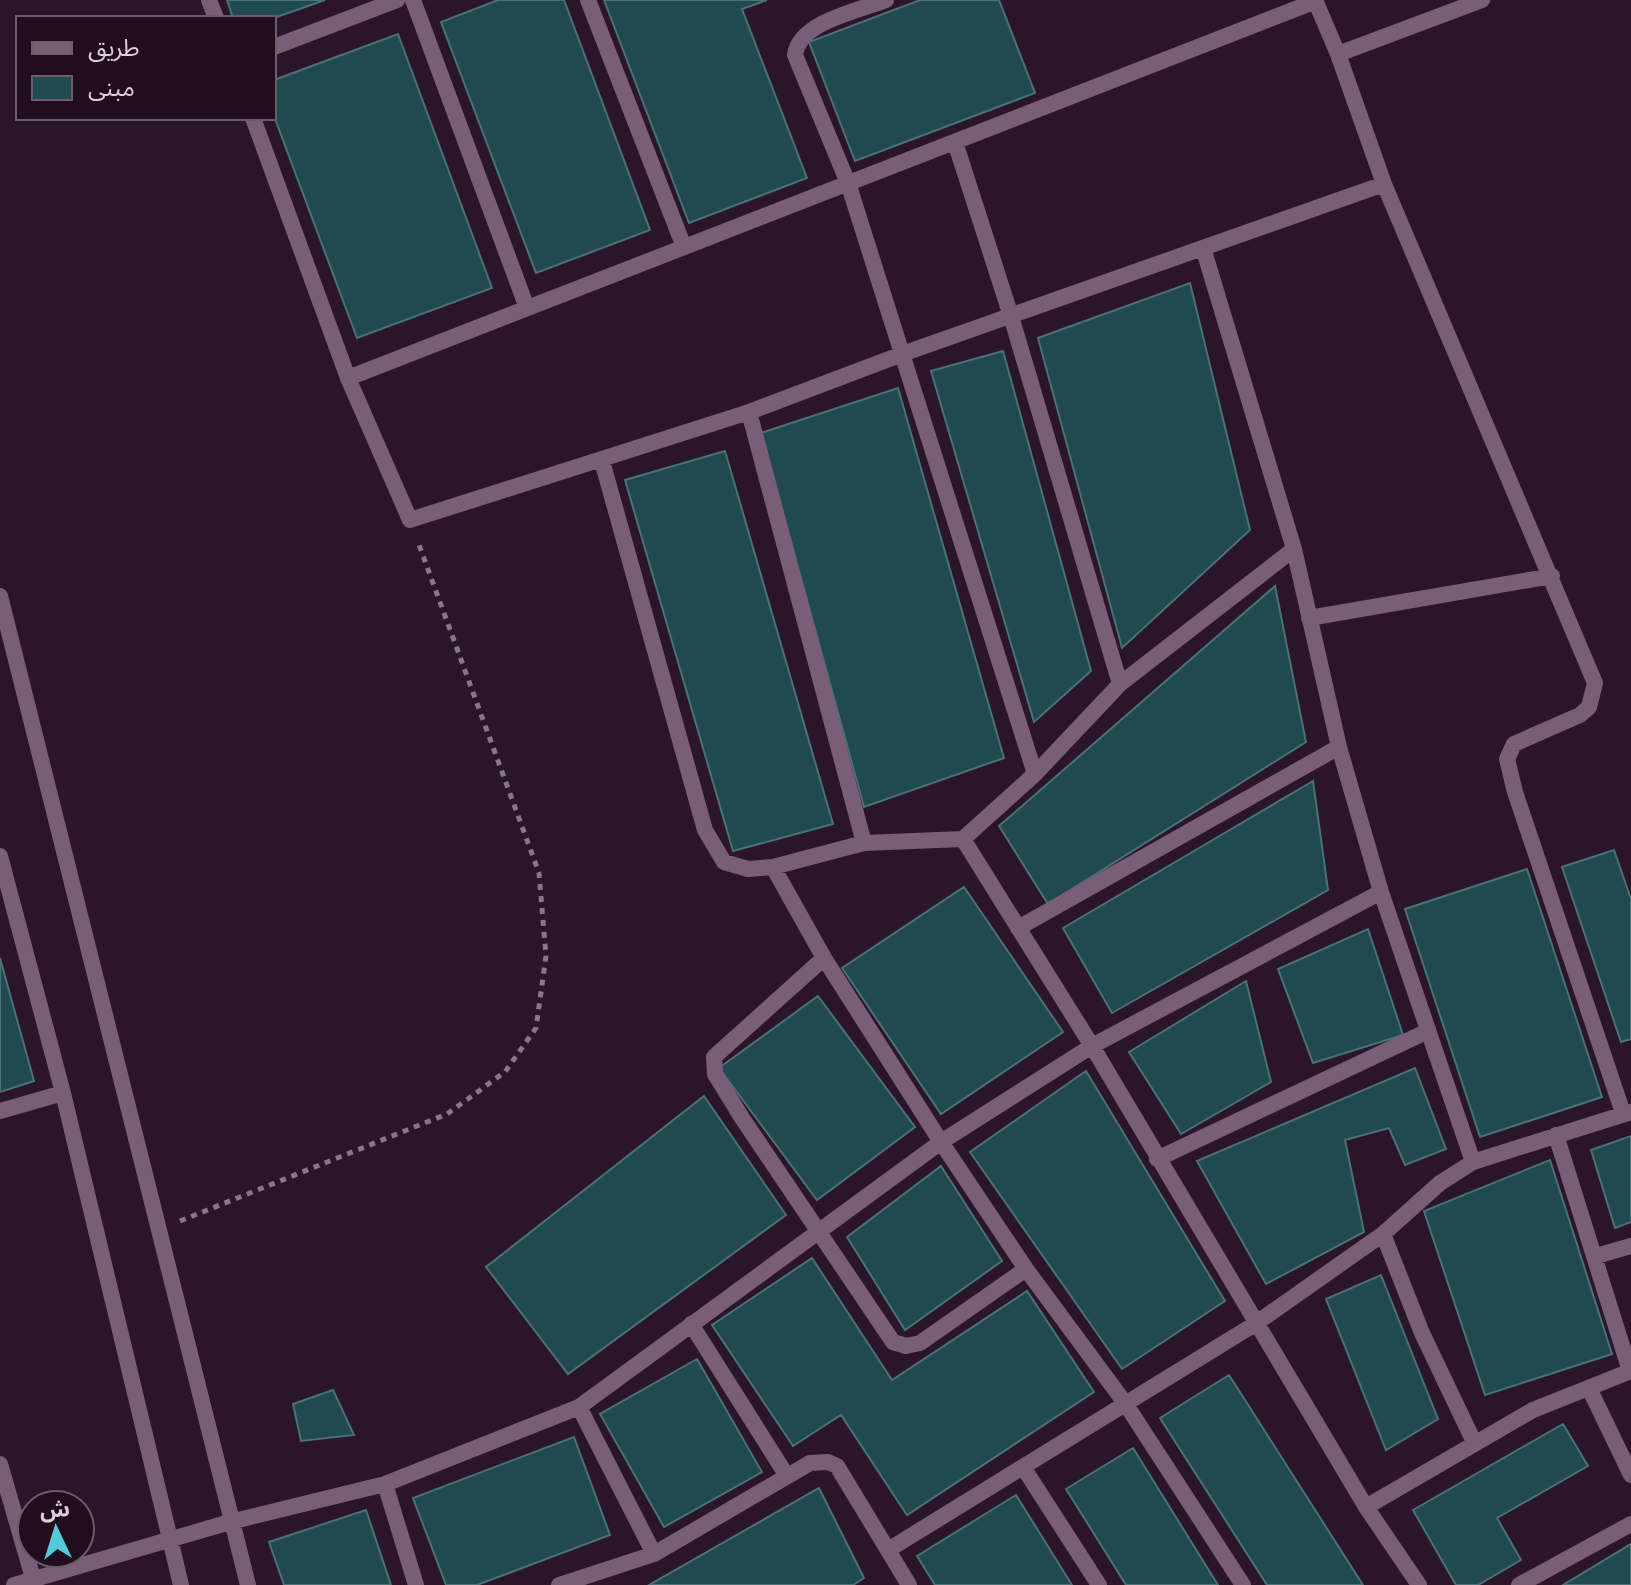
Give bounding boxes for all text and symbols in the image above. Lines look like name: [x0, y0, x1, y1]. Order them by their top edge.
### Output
legend: [16, 16, 276, 120]
text: طريق: [88, 34, 140, 63]
text: مبنى: [88, 74, 135, 103]
north arrow: [16, 1489, 96, 1569]
text: ش: [39, 1496, 71, 1524]

